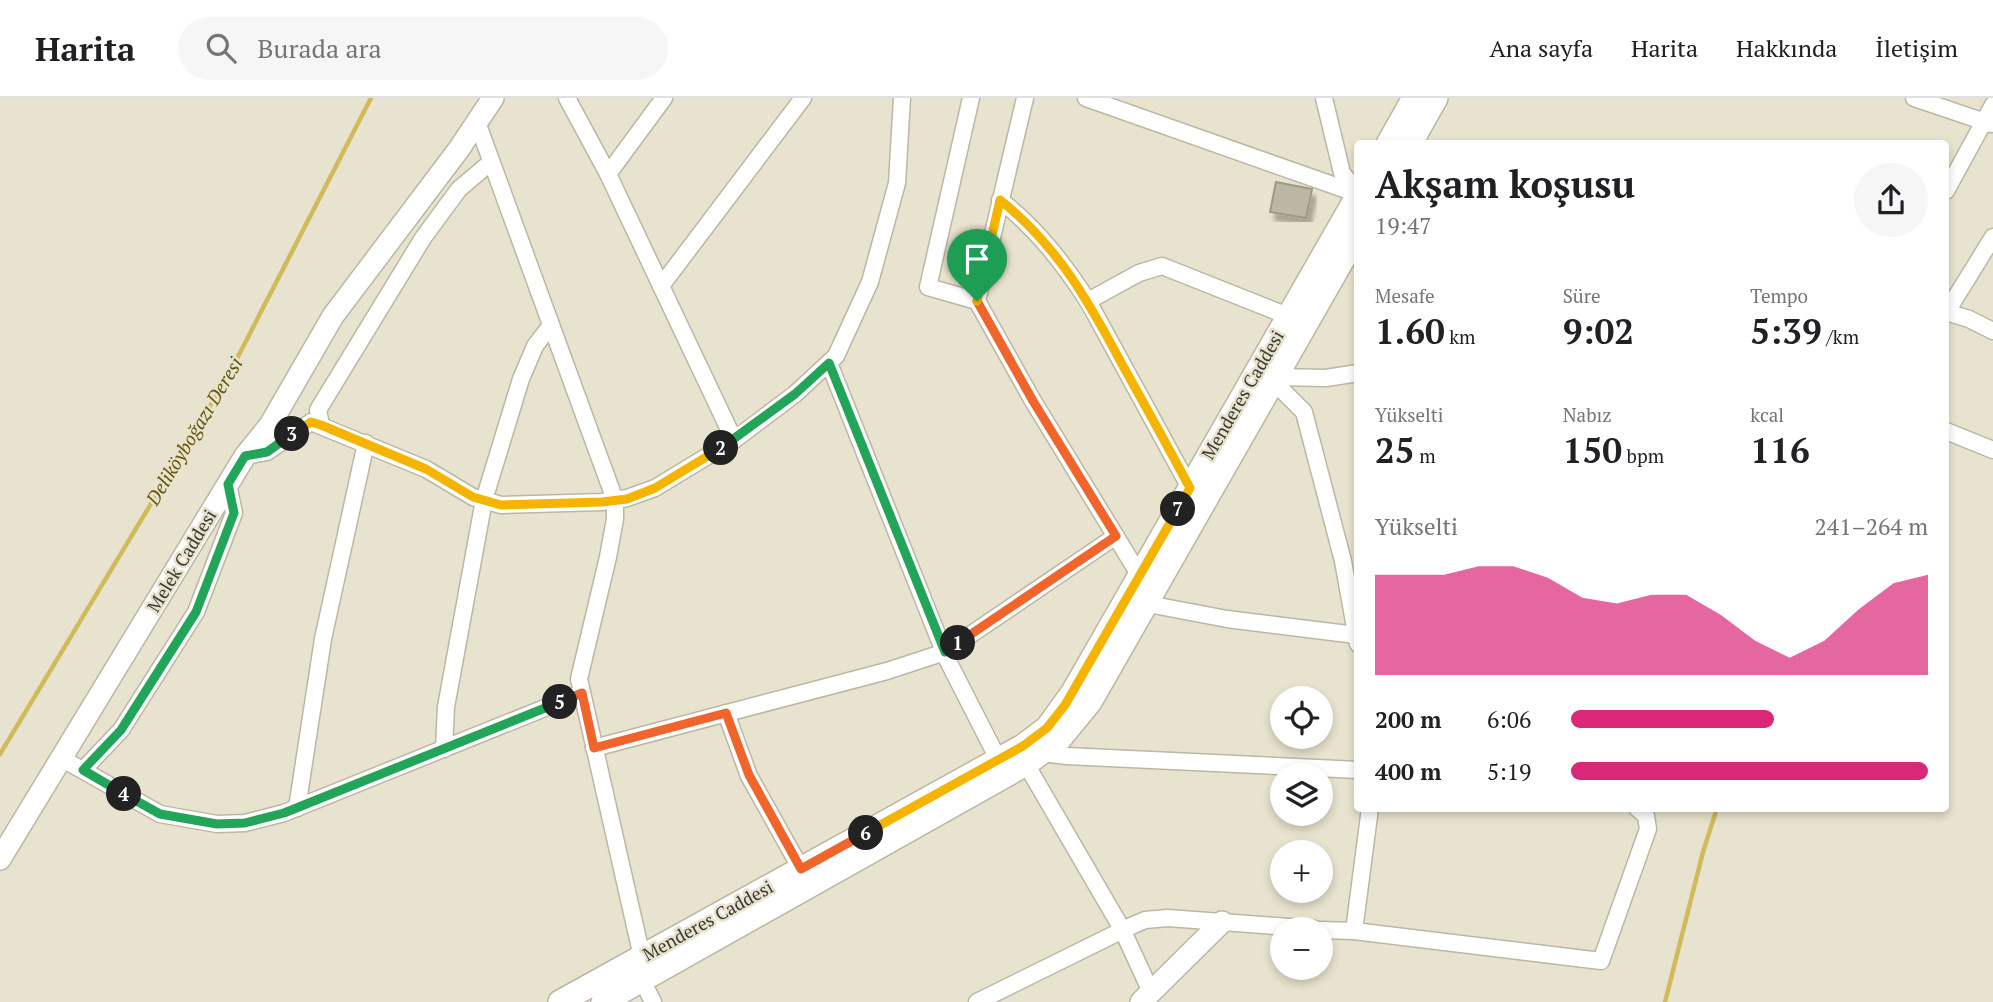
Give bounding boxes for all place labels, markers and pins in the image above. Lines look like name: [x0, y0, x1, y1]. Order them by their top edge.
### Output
pin: [947, 229, 1007, 301]
pin: 3: [274, 416, 310, 452]
pin: 2: [704, 430, 738, 466]
pin: 7: [1160, 492, 1196, 526]
pin: 1: [940, 626, 976, 660]
pin: 5: [542, 684, 578, 720]
pin: 4: [106, 776, 142, 812]
pin: 6: [848, 816, 884, 850]

